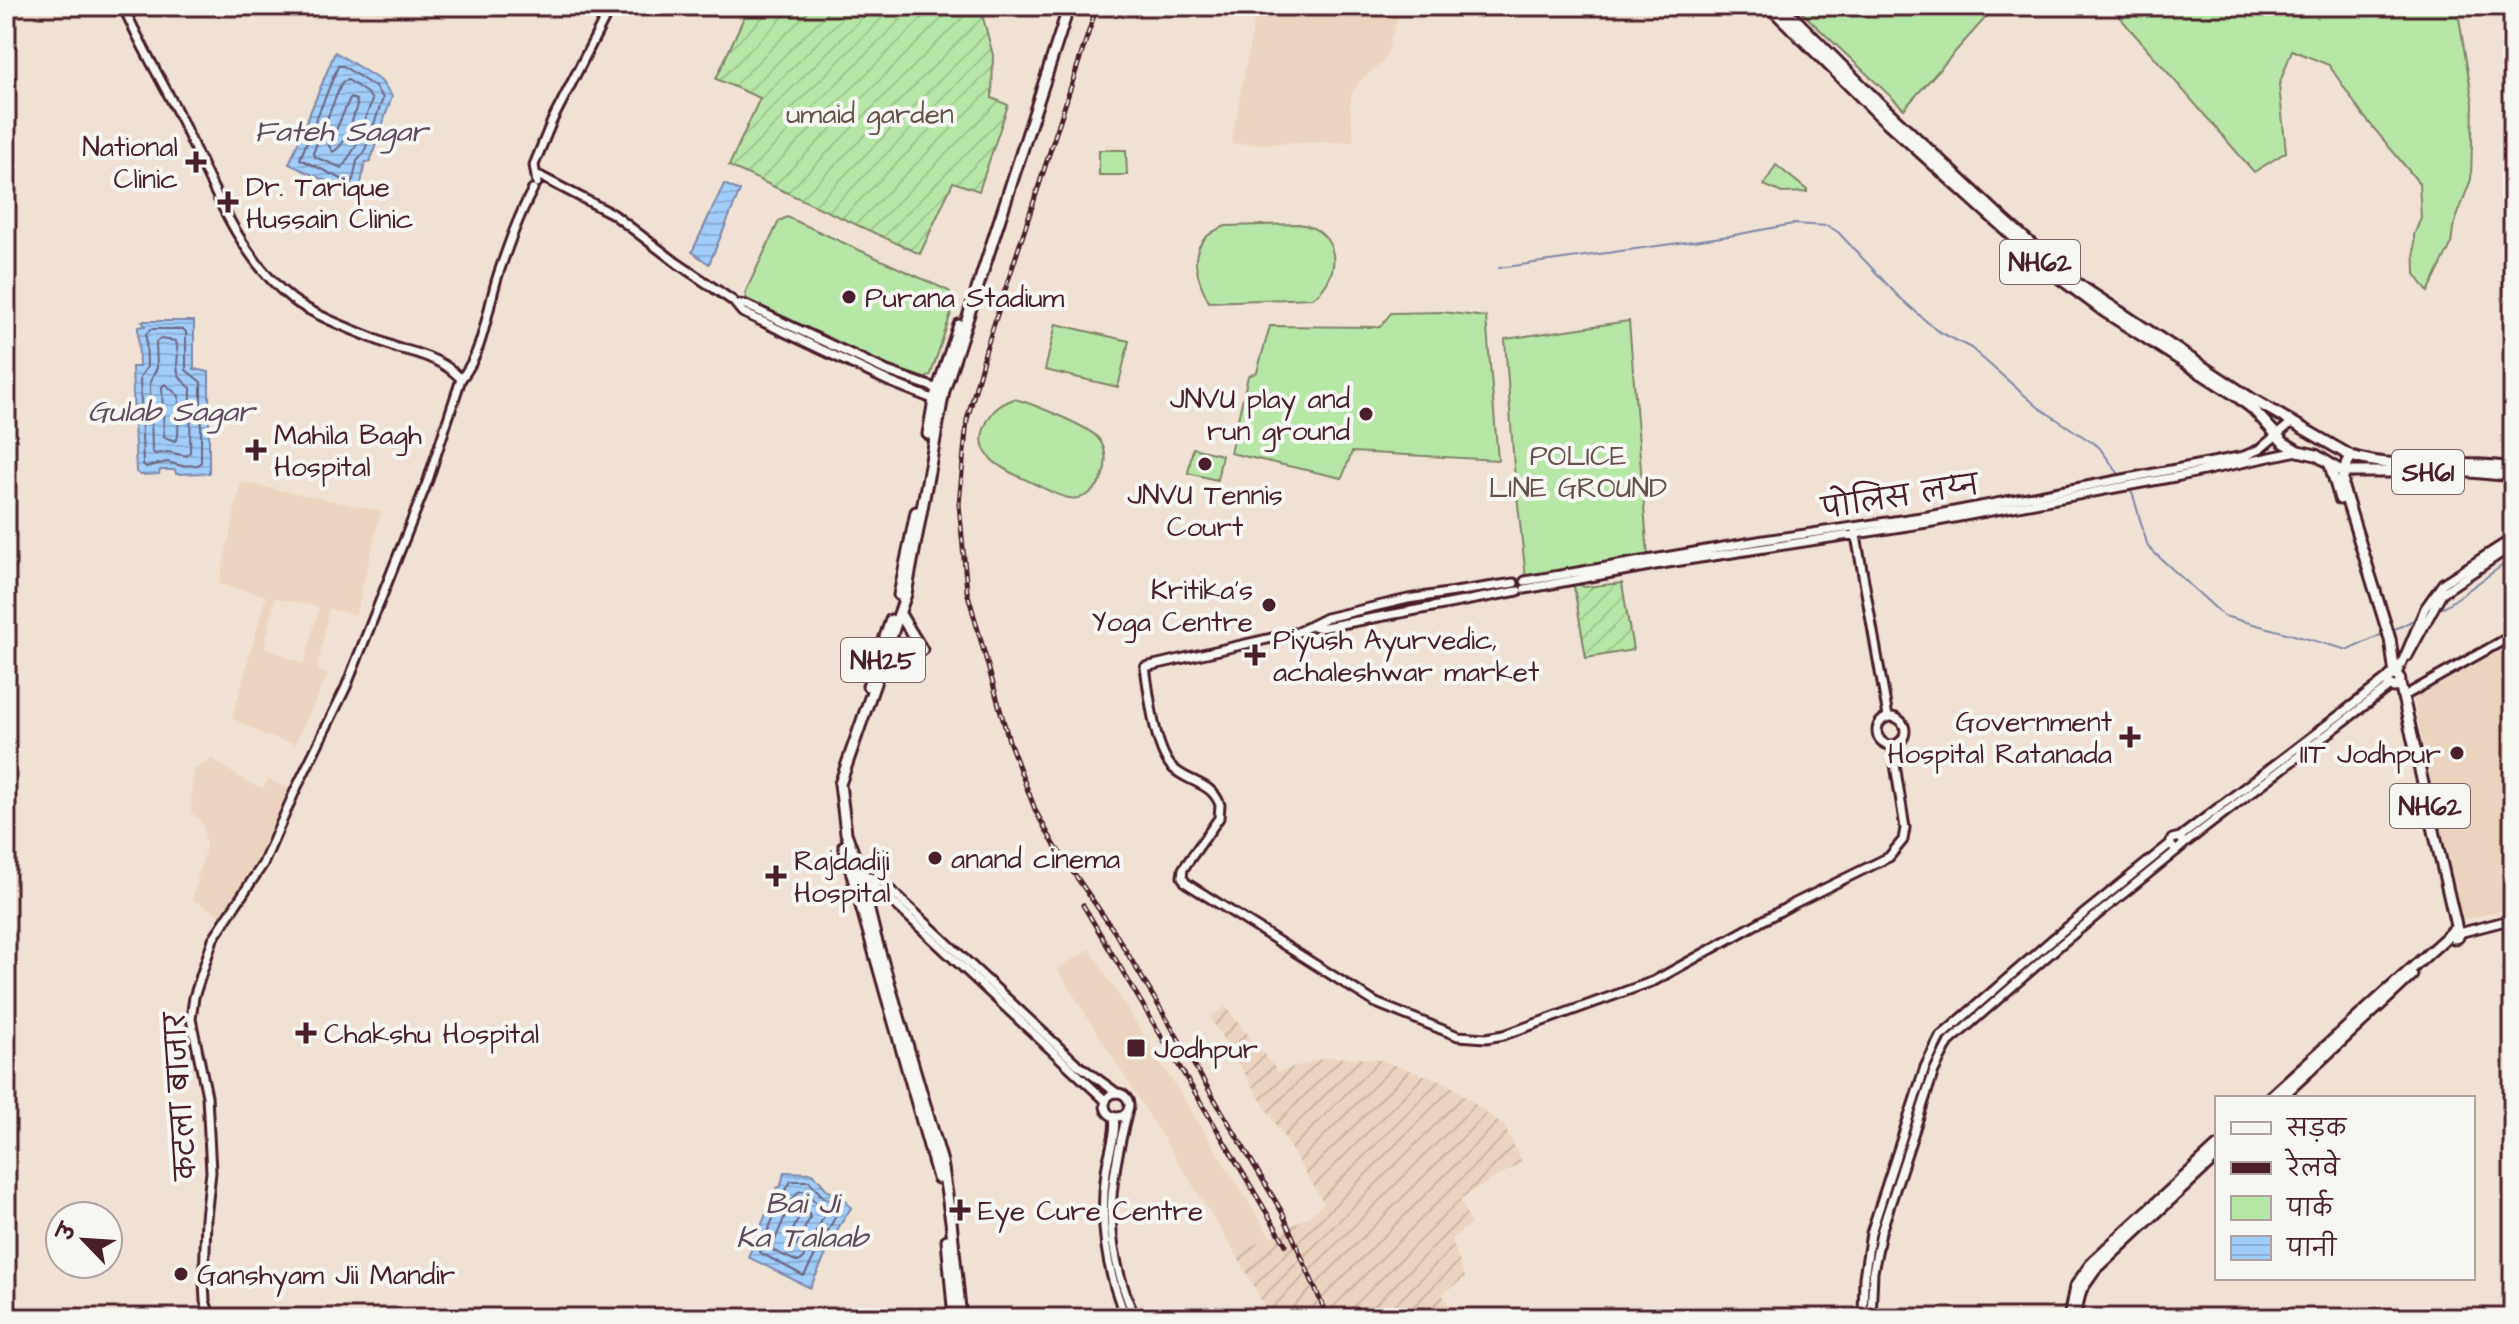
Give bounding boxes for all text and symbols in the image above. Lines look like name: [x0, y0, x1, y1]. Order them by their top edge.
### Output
park label: umaid garden: [786, 95, 954, 135]
water label: Fateh Sagar: [254, 111, 431, 154]
place label: National Clinic: [82, 128, 178, 199]
marker: National Clinic: [185, 151, 207, 173]
place label: Dr. Tarique Hussain Clinic: [246, 168, 413, 239]
marker: Dr. Tarique Hussain Clinic: [217, 191, 239, 213]
road number: NH62: [2000, 240, 2080, 284]
place label: Purana Stadium: [865, 279, 1065, 318]
marker: Purana Stadium: [840, 288, 858, 306]
place label: JNVU play and run ground: [1170, 380, 1350, 452]
water label: Gulab Sagar: [88, 391, 258, 434]
marker: JNVU play and run ground: [1357, 405, 1375, 423]
place label: Mahila Bagh Hospital: [274, 416, 422, 487]
park label: POLICE LINE GROUND: [1489, 437, 1667, 508]
marker: Mahila Bagh Hospital: [245, 439, 267, 461]
road number: SH61: [2392, 450, 2464, 494]
marker: JNVU Tennis Court: [1196, 455, 1214, 473]
street label: पोलिस लय्न: [1816, 462, 1983, 529]
place label: JNVU Tennis Court: [1127, 476, 1283, 547]
place label: Kritika's Yoga Centre: [1092, 571, 1253, 643]
marker: Kritika's Yoga Centre: [1260, 596, 1278, 614]
place label: Piyush Ayurvedic, achaleshwar market: [1273, 621, 1540, 692]
road number: NH25: [841, 638, 925, 682]
marker: Piyush Ayurvedic, achaleshwar market: [1244, 644, 1266, 666]
place label: Government Hospital Ratanada: [1888, 703, 2113, 774]
marker: Government Hospital Ratanada: [2119, 726, 2141, 748]
place label: IIT Jodhpur: [2300, 735, 2441, 774]
marker: IIT Jodhpur: [2448, 744, 2466, 762]
road number: NH62: [2390, 784, 2470, 828]
place label: anand cinema: [951, 840, 1120, 879]
place label: Rajdadiji Hospital: [794, 842, 891, 913]
marker: anand cinema: [926, 849, 944, 867]
marker: Rajdadiji Hospital: [765, 865, 787, 887]
street label: कटला बाजार: [156, 1009, 207, 1183]
place label: Chakshu Hospital: [324, 1015, 539, 1054]
marker: Chakshu Hospital: [295, 1022, 317, 1044]
place label: Jodhpur: [1154, 1030, 1258, 1069]
marker: Jodhpur: [1125, 1037, 1147, 1059]
legend: [2215, 1096, 2475, 1280]
text: सड़क: [2285, 1112, 2348, 1146]
text: रेलवे: [2284, 1148, 2341, 1186]
water label: Bai Ji Ka Talaab: [736, 1183, 871, 1259]
text: पार्क: [2285, 1189, 2334, 1226]
place label: Eye Cure Centre: [978, 1192, 1203, 1233]
marker: Eye Cure Centre: [949, 1199, 971, 1221]
north arrow: [44, 1200, 124, 1280]
text: उ: [49, 1217, 85, 1247]
text: पानी: [2285, 1230, 2338, 1266]
place label: Ganshyam Jii Mandir: [197, 1256, 455, 1297]
marker: Ganshyam Jii Mandir: [172, 1265, 190, 1283]

